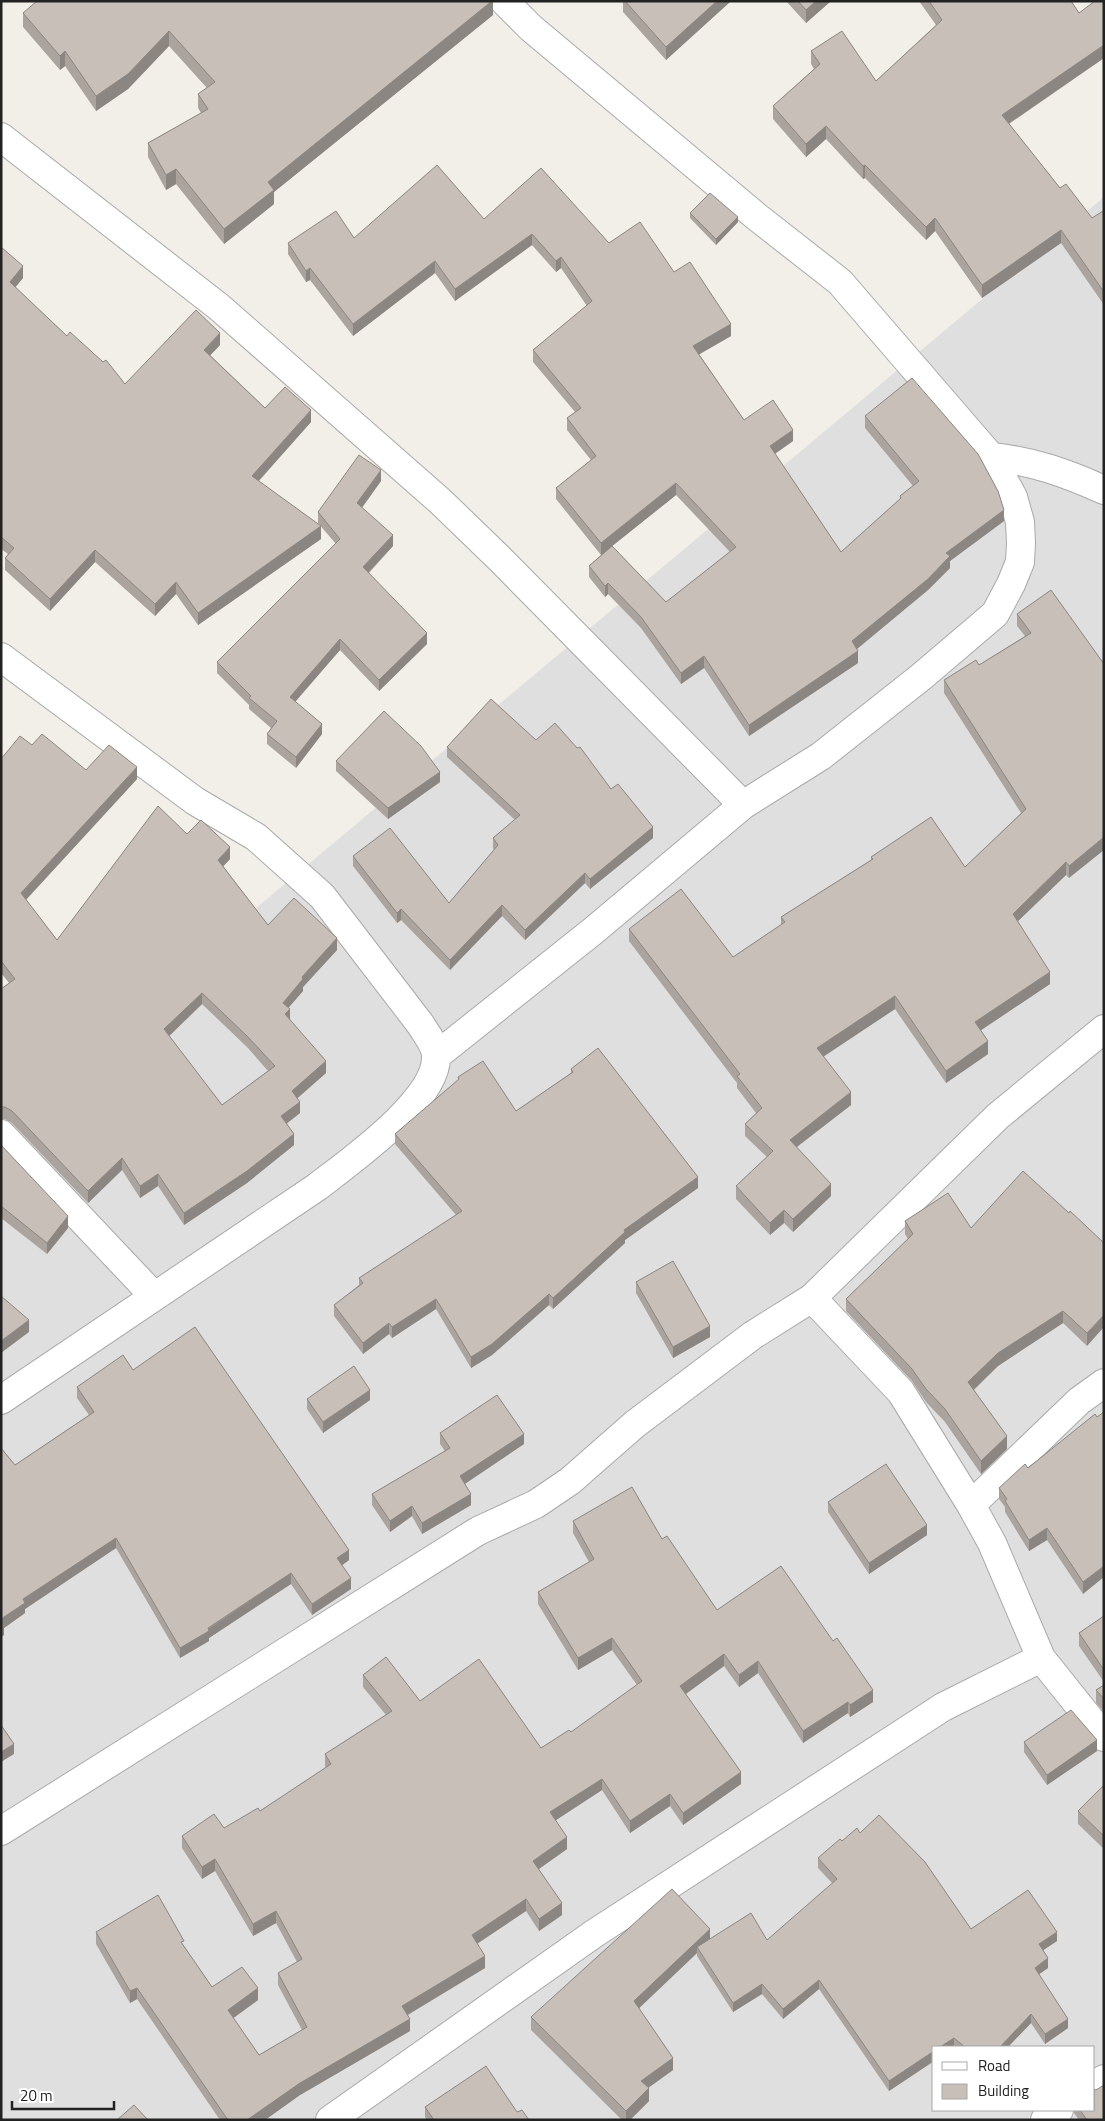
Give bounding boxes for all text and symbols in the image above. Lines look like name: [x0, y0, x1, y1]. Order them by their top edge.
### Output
legend: [932, 2046, 1095, 2111]
text: Road: [978, 2054, 1010, 2077]
scale bar: [12, 2078, 115, 2110]
text: Building: [978, 2079, 1029, 2102]
text: 20 m: [20, 2084, 53, 2107]

